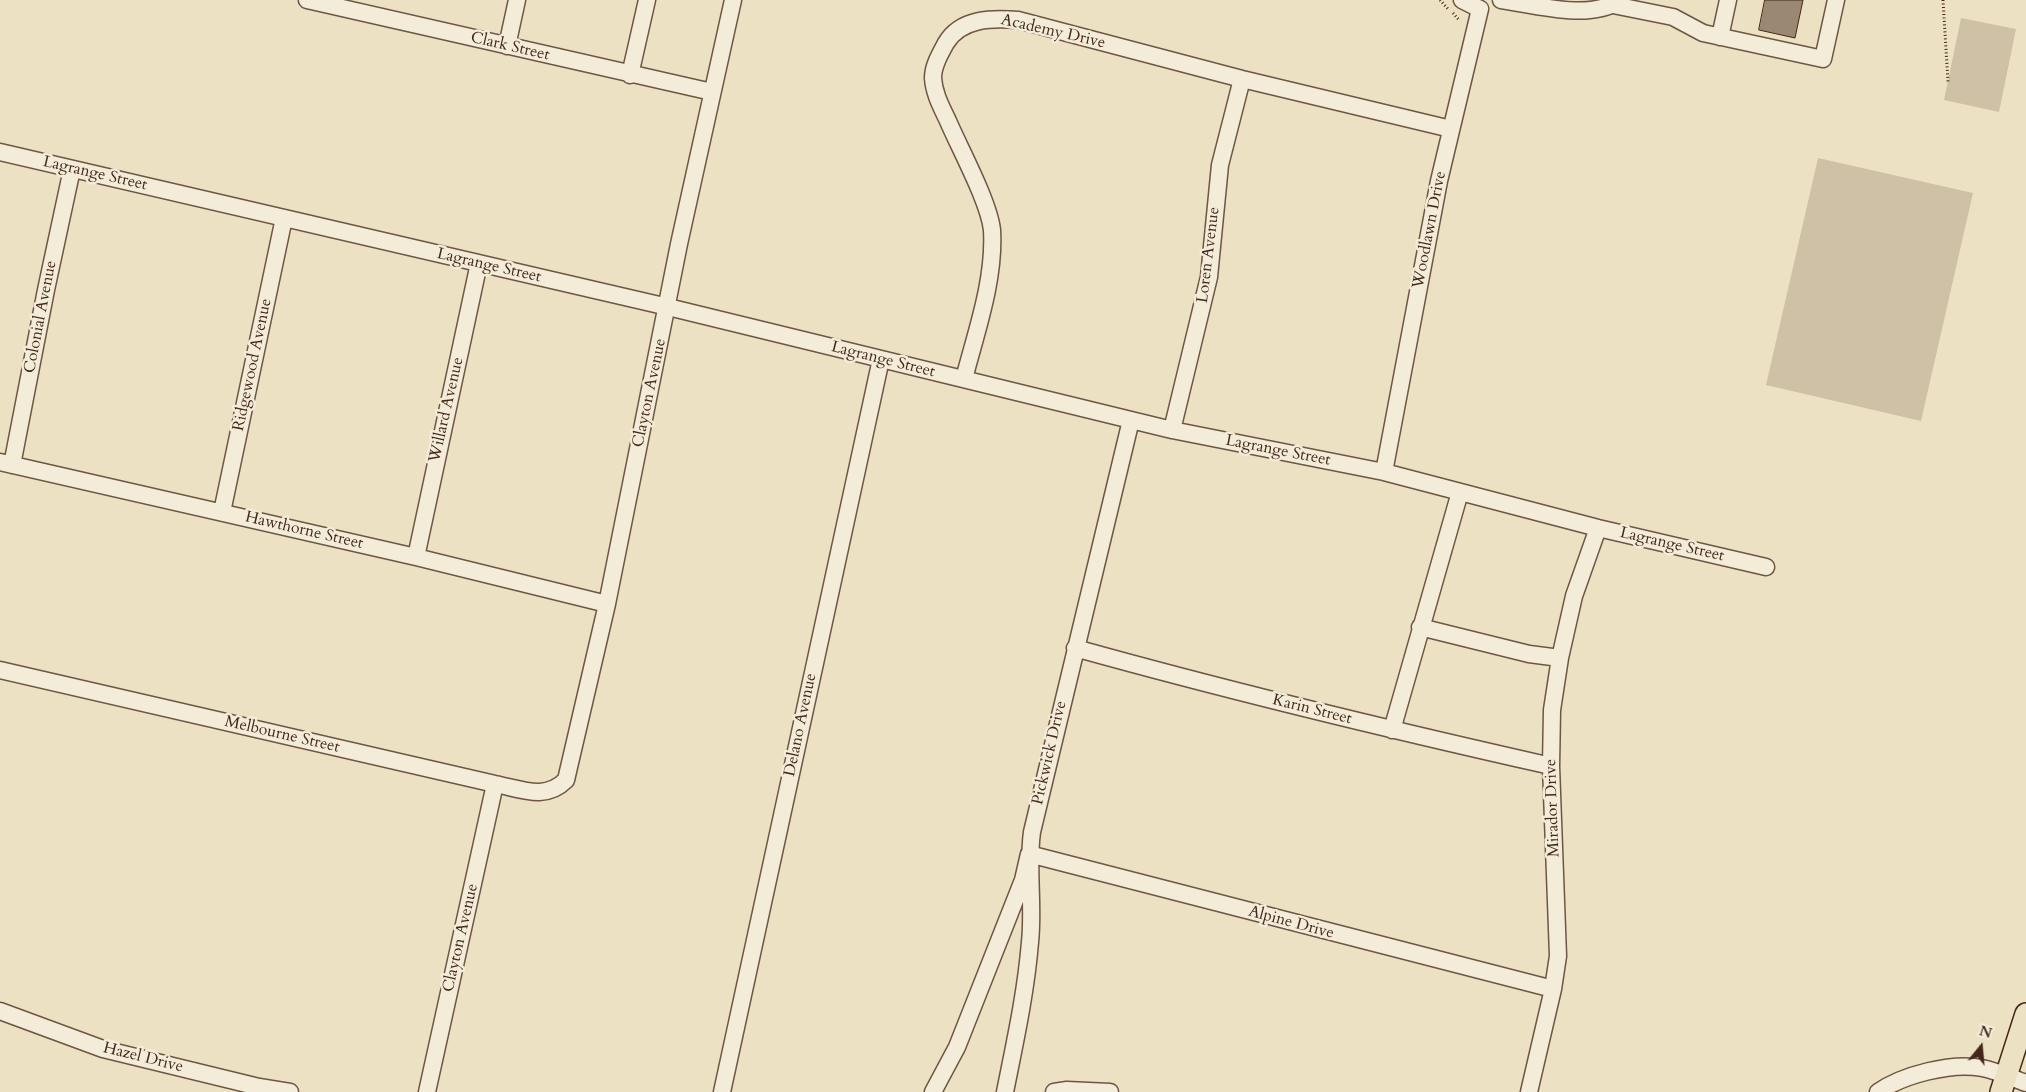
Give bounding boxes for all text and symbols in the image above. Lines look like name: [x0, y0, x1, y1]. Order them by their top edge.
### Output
street label: Academy Drive: [999, 11, 1107, 53]
street label: Clark Street: [469, 29, 551, 65]
street label: Lagrange Street: [41, 153, 149, 195]
street label: Woodlawn Drive: [1409, 170, 1451, 290]
street label: Loren Avenue: [1194, 206, 1224, 304]
street label: Lagrange Street: [435, 245, 543, 287]
street label: Colonial Avenue: [21, 259, 61, 375]
street label: Ridgewood Avenue: [230, 297, 276, 433]
street label: Clayton Avenue: [629, 337, 671, 449]
street label: Lagrange Street: [829, 338, 937, 382]
street label: Willard Avenue: [426, 355, 468, 465]
street label: Lagrange Street: [1224, 431, 1332, 471]
street label: Hawthorne Street: [243, 508, 365, 554]
street label: Lagrange Street: [1618, 524, 1726, 566]
street label: Delano Avenue: [781, 672, 821, 778]
street label: Karin Street: [1270, 691, 1354, 729]
street label: Pickwick Drive: [1029, 699, 1071, 807]
street label: Melbourne Street: [223, 712, 341, 758]
street label: Mirador Drive: [1542, 759, 1564, 857]
street label: Clayton Avenue: [439, 882, 483, 994]
street label: Alpine Drive: [1246, 902, 1336, 944]
text: N: [1977, 1021, 1994, 1043]
north arrow: [1956, 1022, 2006, 1072]
street label: Hazel Drive: [101, 1039, 185, 1077]

